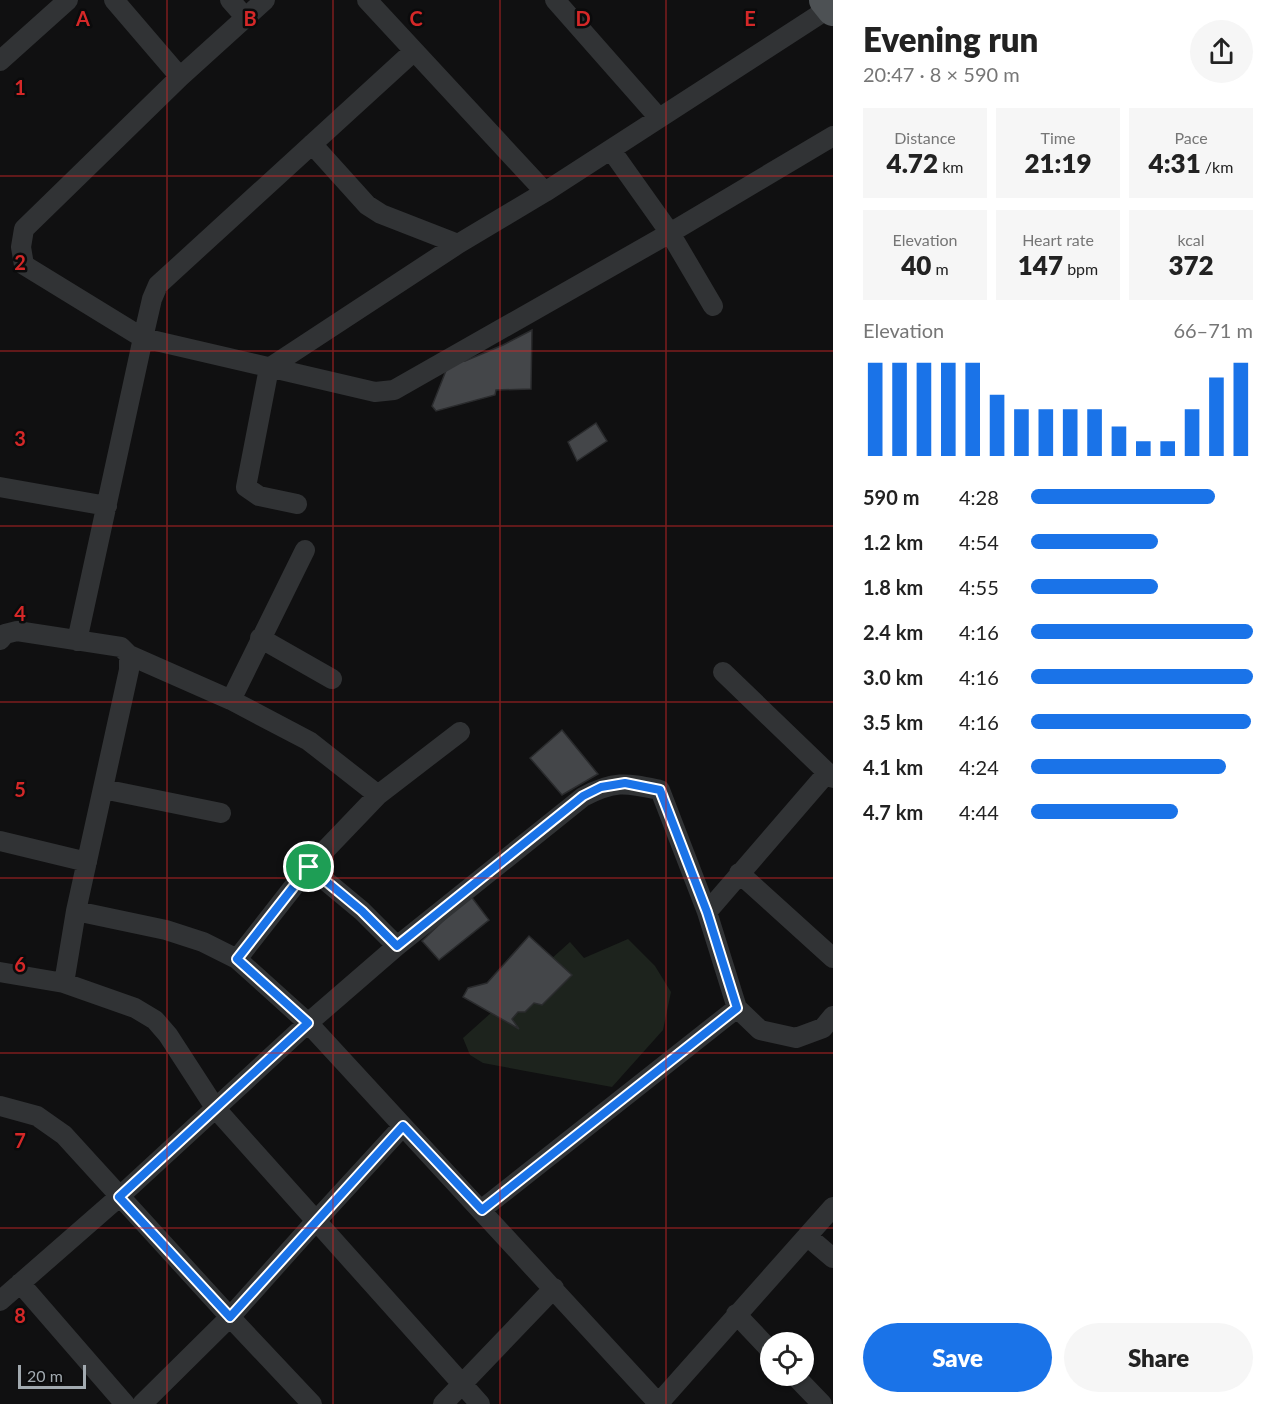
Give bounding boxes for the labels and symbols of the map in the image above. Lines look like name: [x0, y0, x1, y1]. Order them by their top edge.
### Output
text: A: [75, 6, 90, 30]
text: B: [243, 6, 257, 30]
text: C: [409, 6, 423, 30]
text: D: [575, 6, 591, 30]
text: E: [744, 6, 756, 30]
text: 1: [14, 75, 26, 99]
text: 2: [14, 250, 26, 274]
text: 3: [14, 426, 26, 450]
text: 4: [14, 601, 26, 625]
text: 5: [14, 777, 26, 801]
pin: [283, 841, 334, 892]
text: 6: [14, 952, 26, 976]
text: 7: [14, 1128, 26, 1152]
text: 8: [14, 1303, 26, 1327]
scale bar: [18, 1362, 86, 1390]

